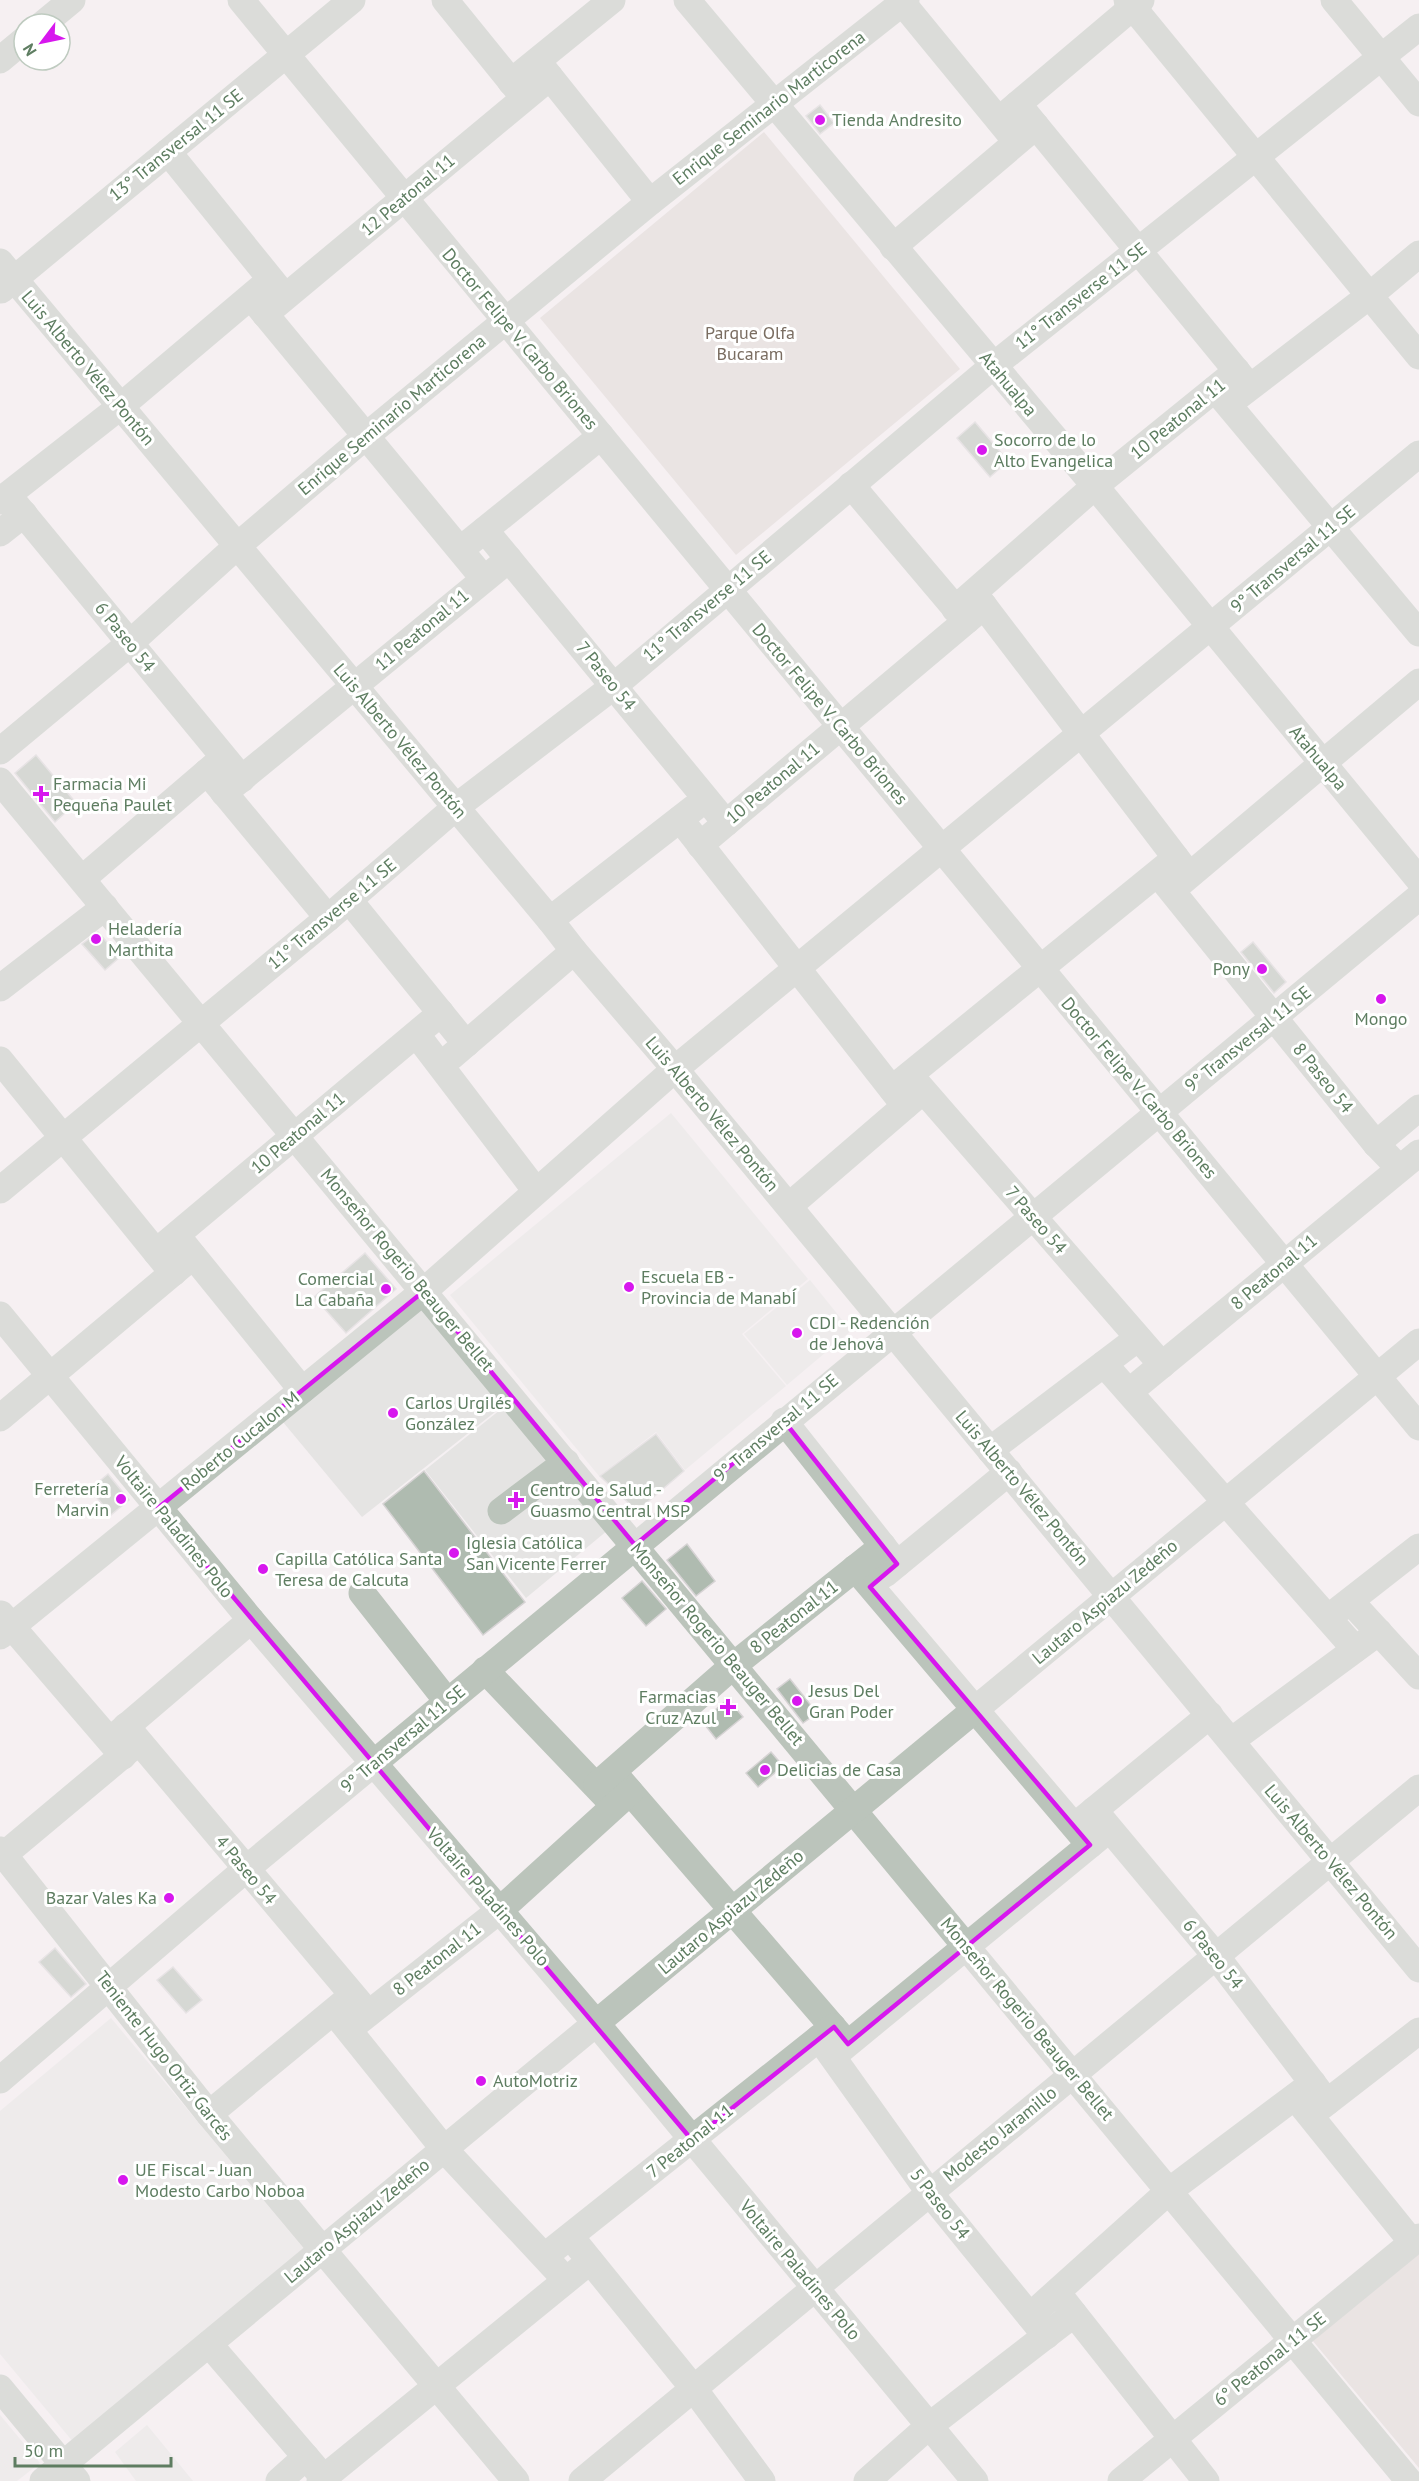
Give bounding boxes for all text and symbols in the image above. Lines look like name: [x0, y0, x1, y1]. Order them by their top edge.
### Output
north arrow: [12, 12, 72, 72]
street label: Enrique Seminario Marticorena: [668, 25, 870, 190]
text: N: [18, 40, 41, 60]
street label: 13° Transversal 11 SE: [104, 83, 247, 206]
place label: Tienda Andresito: [832, 108, 962, 131]
marker: Tienda Andresito: [813, 113, 827, 127]
street label: 12 Peatonal 11: [356, 149, 459, 241]
street label: 11° Transverse 11 SE: [1010, 237, 1151, 354]
street label: Doctor Felipe V. Carbo Briones: [438, 243, 603, 434]
street label: Luis Alberto Vélez Pontón: [17, 285, 160, 450]
park label: Parque Olfa Bucaram: [705, 321, 795, 365]
street label: Enrique Seminario Marticorena: [293, 329, 490, 500]
street label: Atahualpa: [975, 347, 1042, 421]
street label: 10 Peatonal 11: [1125, 373, 1230, 464]
place label: Socorro de lo Alto Evangelica: [994, 428, 1113, 472]
marker: Socorro de lo Alto Evangelica: [975, 443, 989, 457]
street label: 9° Transversal 11 SE: [1225, 500, 1360, 618]
street label: 11° Transverse 11 SE: [638, 545, 776, 666]
street label: 11 Peatonal 11: [370, 584, 473, 676]
street label: 6 Paseo 54: [90, 597, 161, 677]
street label: Doctor Felipe V. Carbo Briones: [748, 618, 913, 809]
street label: 7 Paseo 54: [571, 636, 641, 715]
street label: Luis Alberto Vélez Pontón: [329, 658, 472, 823]
street label: Atahualpa: [1285, 721, 1352, 795]
street label: 10 Peatonal 11: [721, 737, 824, 829]
place label: Farmacia Mi Pequeña Paulet: [53, 772, 172, 816]
marker: Farmacia Mi Pequeña Paulet: [34, 787, 48, 801]
street label: 11° Transverse 11 SE: [263, 853, 401, 974]
place label: Heladería Marthita: [108, 917, 182, 961]
marker: Heladería Marthita: [89, 932, 103, 946]
place label: Pony: [1213, 957, 1251, 980]
marker: Pony: [1255, 962, 1269, 976]
street label: 9° Transversal 11 SE: [1180, 981, 1316, 1097]
street label: Doctor Felipe V. Carbo Briones: [1057, 992, 1222, 1183]
marker: Mongo: [1374, 992, 1388, 1006]
place label: Mongo: [1354, 1007, 1408, 1030]
street label: Luis Alberto Vélez Pontón: [641, 1031, 784, 1196]
street label: 8 Paseo 54: [1288, 1038, 1359, 1118]
street label: 10 Peatonal 11: [246, 1087, 349, 1179]
street label: Monseñor Rogerio Beauger Bellet: [316, 1163, 499, 1376]
street label: 7 Paseo 54: [1001, 1181, 1072, 1259]
street label: 8 Peatonal 11: [1226, 1229, 1322, 1315]
place label: Escuela EB - Provincia de ManabÍ: [641, 1265, 797, 1309]
place label: Comercial La Cabaña: [295, 1267, 375, 1311]
marker: Escuela EB - Provincia de ManabÍ: [622, 1280, 636, 1294]
marker: Comercial La Cabaña: [379, 1282, 393, 1296]
place label: CDI - Redención de Jehová: [809, 1311, 930, 1355]
marker: CDI - Redención de Jehová: [790, 1326, 804, 1340]
street label: 9° Transversal 11 SE: [708, 1369, 843, 1487]
street label: Roberto Cucalon M: [176, 1386, 304, 1495]
place label: Carlos Urgilés González: [405, 1391, 512, 1435]
street label: Luis Alberto Vélez Pontón: [951, 1405, 1094, 1570]
marker: Carlos Urgilés González: [386, 1406, 400, 1420]
street label: Voltaire Paladines Polo: [109, 1450, 239, 1602]
place label: Ferretería Marvin: [34, 1477, 109, 1521]
place label: Centro de Salud - Guasmo Central MSP: [530, 1478, 690, 1522]
marker: Centro de Salud - Guasmo Central MSP: [507, 1491, 525, 1509]
marker: Ferretería Marvin: [114, 1492, 128, 1506]
place label: Iglesia Católica San Vicente Ferrer: [466, 1531, 606, 1575]
street label: Lautaro Aspiazu Zedeño: [1027, 1534, 1182, 1669]
street label: Monseñor Rogerio Beauger Bellet: [626, 1537, 809, 1750]
marker: Iglesia Católica San Vicente Ferrer: [447, 1546, 461, 1560]
place label: Capilla Católica Santa Teresa de Calcuta: [275, 1547, 442, 1591]
marker: Capilla Católica Santa Teresa de Calcuta: [256, 1562, 270, 1576]
street label: 8 Peatonal 11: [745, 1575, 843, 1658]
place label: Jesus Del Gran Poder: [808, 1679, 894, 1723]
street label: 9° Transversal 11 SE: [335, 1680, 470, 1798]
place label: Farmacias Cruz Azul: [639, 1685, 717, 1729]
marker: Jesus Del Gran Poder: [790, 1694, 804, 1708]
marker: Farmacias Cruz Azul: [721, 1700, 735, 1714]
place label: Delicias de Casa: [777, 1758, 901, 1781]
marker: Delicias de Casa: [758, 1763, 772, 1777]
street label: Luis Alberto Vélez Pontón: [1260, 1779, 1403, 1944]
street label: Voltaire Paladines Polo: [421, 1822, 555, 1971]
street label: 4 Paseo 54: [211, 1830, 282, 1909]
street label: Lautaro Aspiazu Zedeño: [653, 1844, 808, 1979]
place label: Bazar Vales Ka: [46, 1886, 157, 1909]
marker: Bazar Vales Ka: [162, 1891, 176, 1905]
street label: Monseñor Rogerio Beauger Bellet: [936, 1912, 1119, 2125]
street label: 6 Paseo 54: [1178, 1914, 1249, 1994]
street label: 8 Peatonal 11: [388, 1917, 486, 2000]
street label: Teniente Hugo Ortiz Garcés: [91, 1966, 238, 2145]
place label: AutoMotriz: [493, 2069, 578, 2092]
marker: AutoMotriz: [474, 2074, 488, 2088]
street label: Modesto Jaramillo: [938, 2081, 1061, 2186]
street label: 7 Peatonal 11: [642, 2099, 738, 2183]
street label: Lautaro Aspiazu Zedeño: [279, 2153, 434, 2288]
place label: UE Fiscal - Juan Modesto Carbo Noboa: [135, 2158, 305, 2202]
street label: 5 Paseo 54: [906, 2164, 975, 2244]
marker: UE Fiscal - Juan Modesto Carbo Noboa: [116, 2173, 130, 2187]
street label: Voltaire Paladines Polo: [734, 2194, 866, 2345]
street label: 6° Peatonal 11 SE: [1209, 2306, 1330, 2411]
scale bar: [15, 2430, 171, 2468]
text: 50 m: [24, 2439, 63, 2462]

